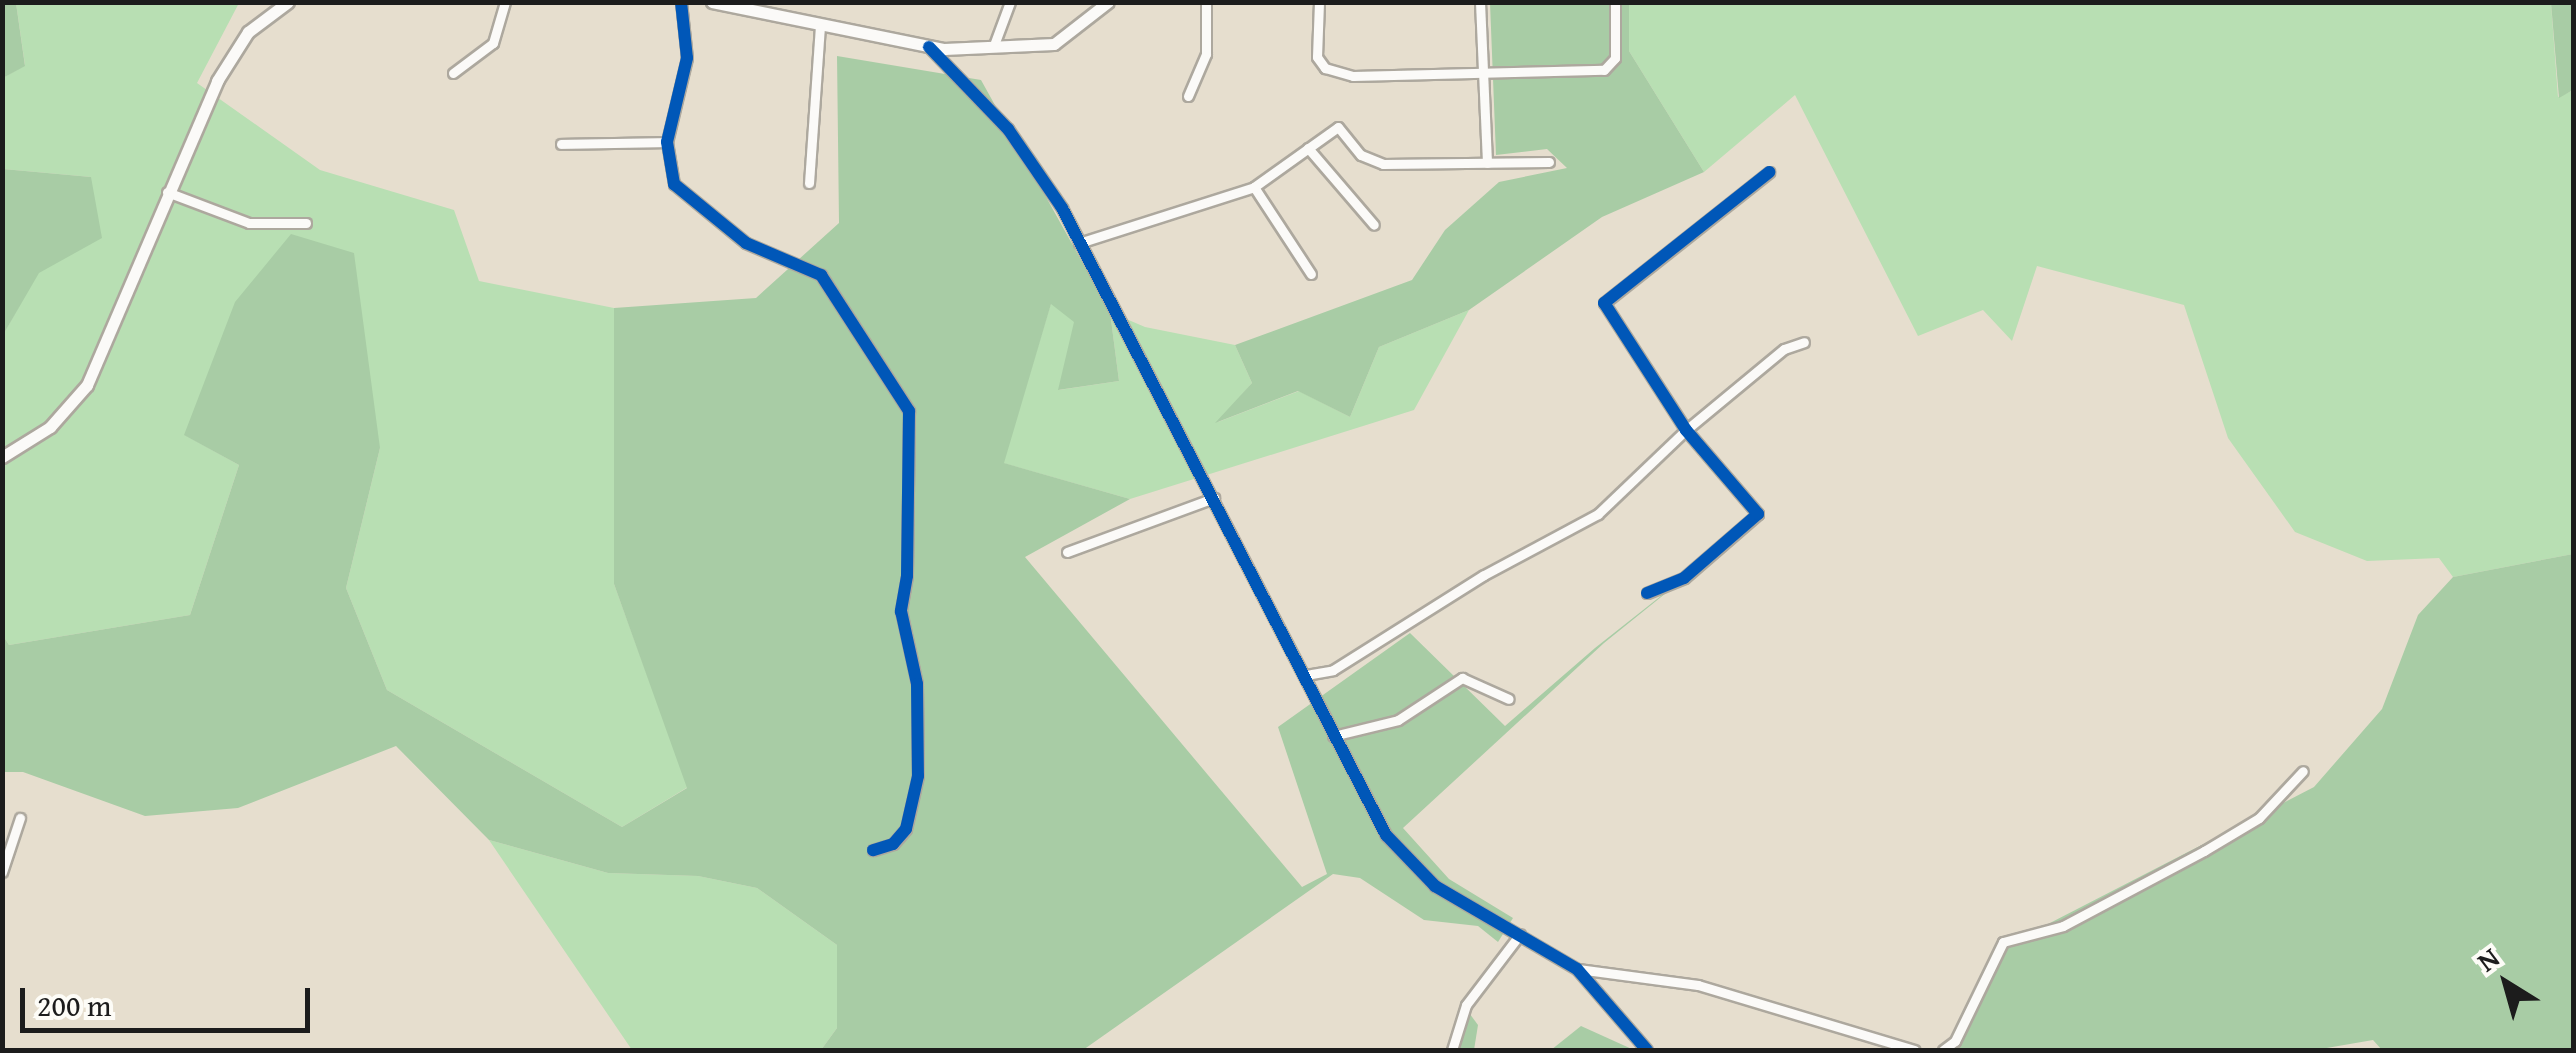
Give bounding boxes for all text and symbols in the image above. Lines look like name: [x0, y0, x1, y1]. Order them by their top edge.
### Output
north arrow: [2456, 933, 2556, 1033]
text: N: [2468, 937, 2507, 981]
scale bar: [25, 968, 315, 1030]
text: 200 m: [37, 983, 111, 1027]

